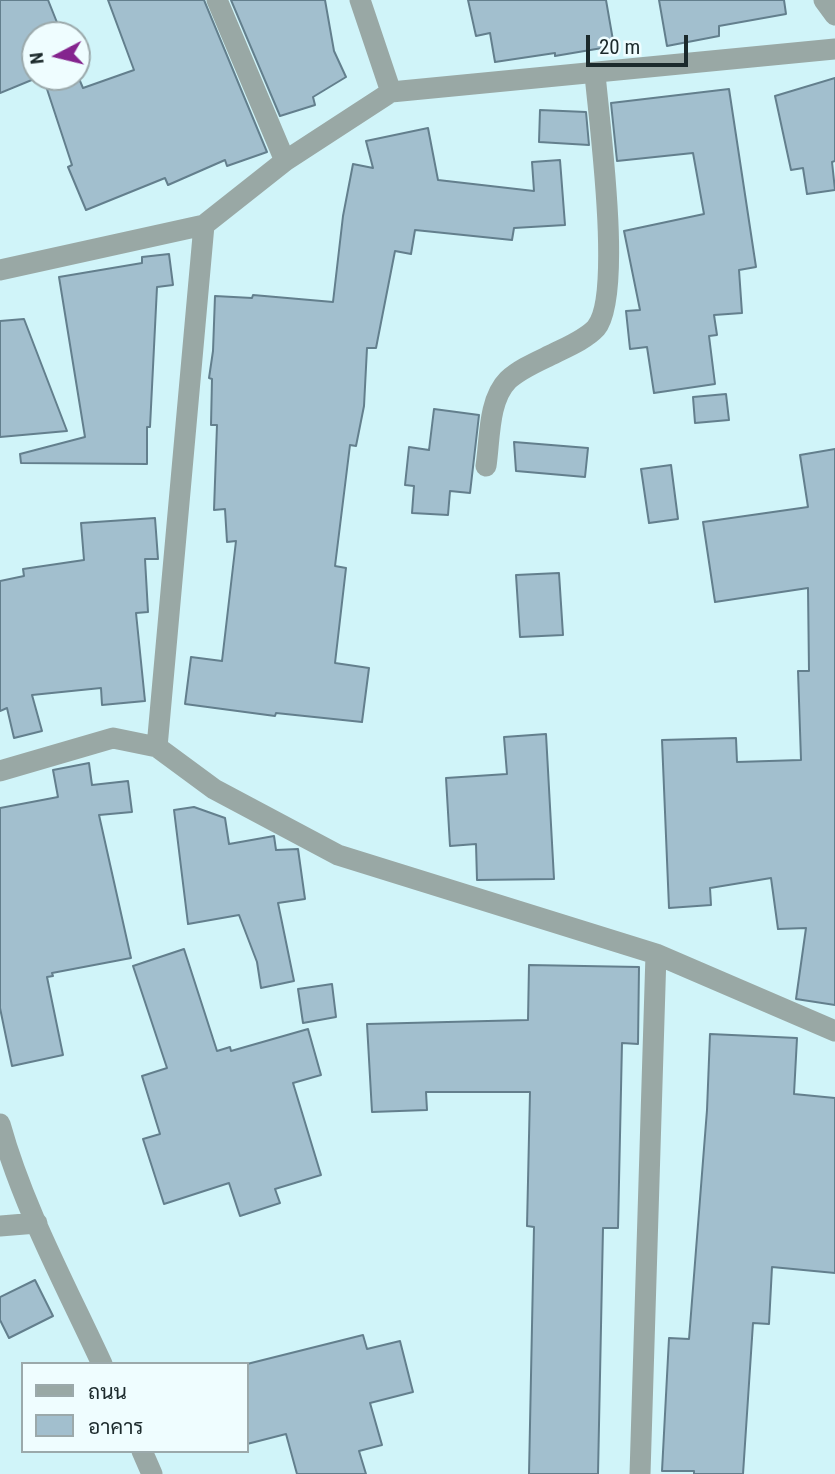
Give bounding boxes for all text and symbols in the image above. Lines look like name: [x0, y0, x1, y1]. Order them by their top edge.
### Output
north arrow: [21, 21, 91, 91]
scale bar: [590, 21, 692, 65]
text: 20 m: [599, 35, 640, 59]
text: N: [25, 51, 49, 66]
legend: [21, 1362, 248, 1453]
text: ถนน: [88, 1380, 127, 1404]
text: อาคาร: [88, 1415, 144, 1439]

